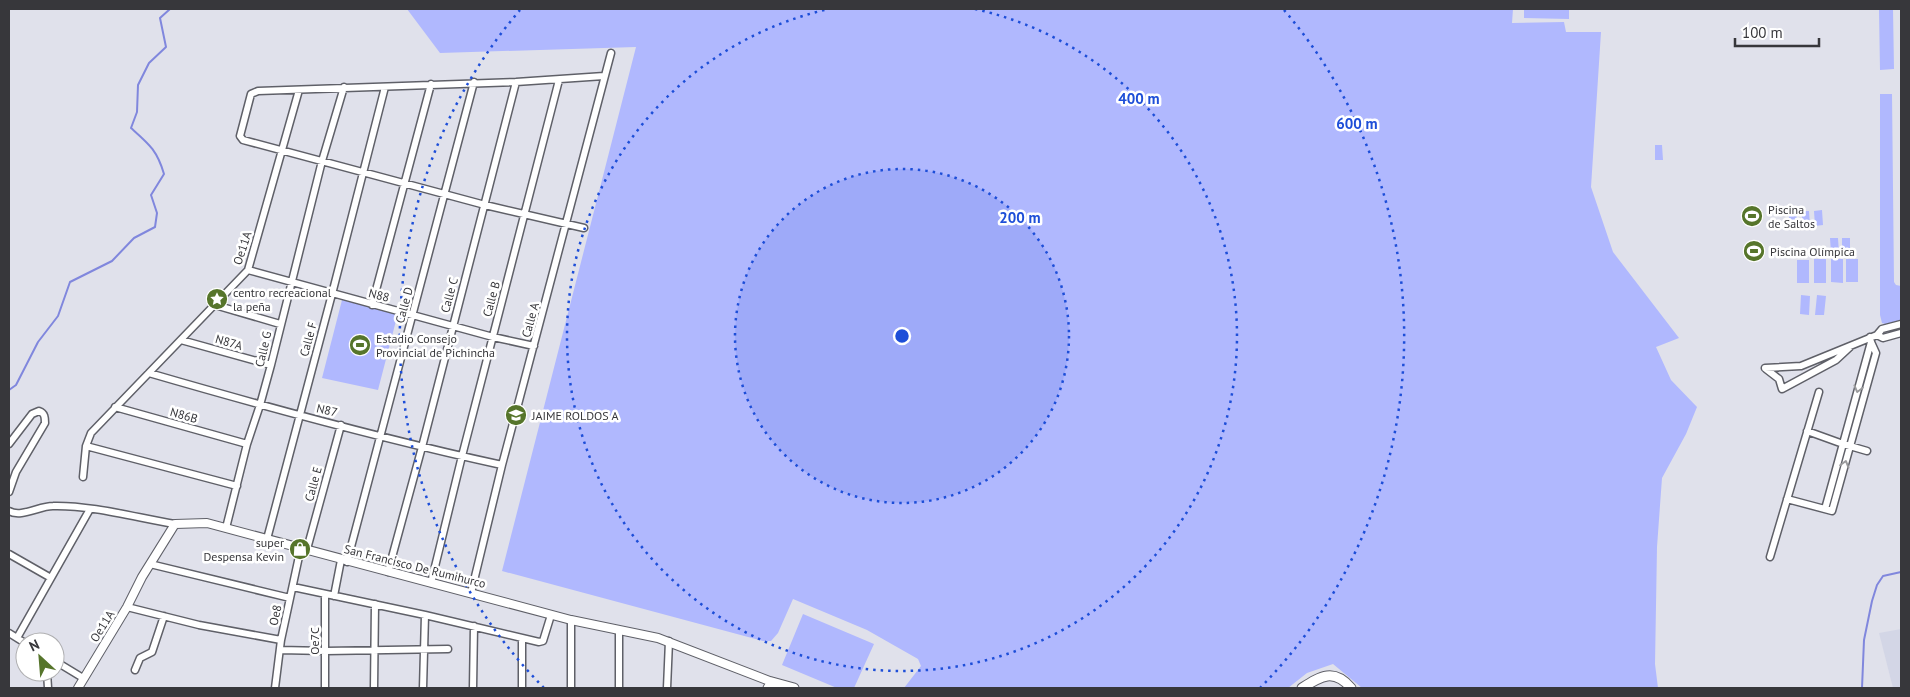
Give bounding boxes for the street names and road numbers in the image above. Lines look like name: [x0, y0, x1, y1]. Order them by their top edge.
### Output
street label: Oe11A: [230, 229, 254, 267]
street label: Calle C: [437, 276, 461, 314]
street label: Calle B: [479, 280, 503, 318]
street label: N88: [367, 285, 391, 305]
street label: Calle D: [392, 285, 416, 325]
street label: Calle A: [518, 301, 542, 339]
street label: Calle F: [296, 320, 320, 358]
street label: Calle G: [252, 330, 274, 368]
street label: N87A: [214, 331, 244, 353]
street label: N87: [315, 400, 339, 420]
street label: N86B: [168, 404, 200, 426]
street label: Calle E: [301, 465, 325, 503]
street label: San Francisco De Rumihurco: [343, 541, 487, 591]
street label: Oe8: [265, 603, 285, 627]
street label: Oe11A: [87, 607, 117, 645]
street label: Oe7C: [307, 627, 322, 655]

